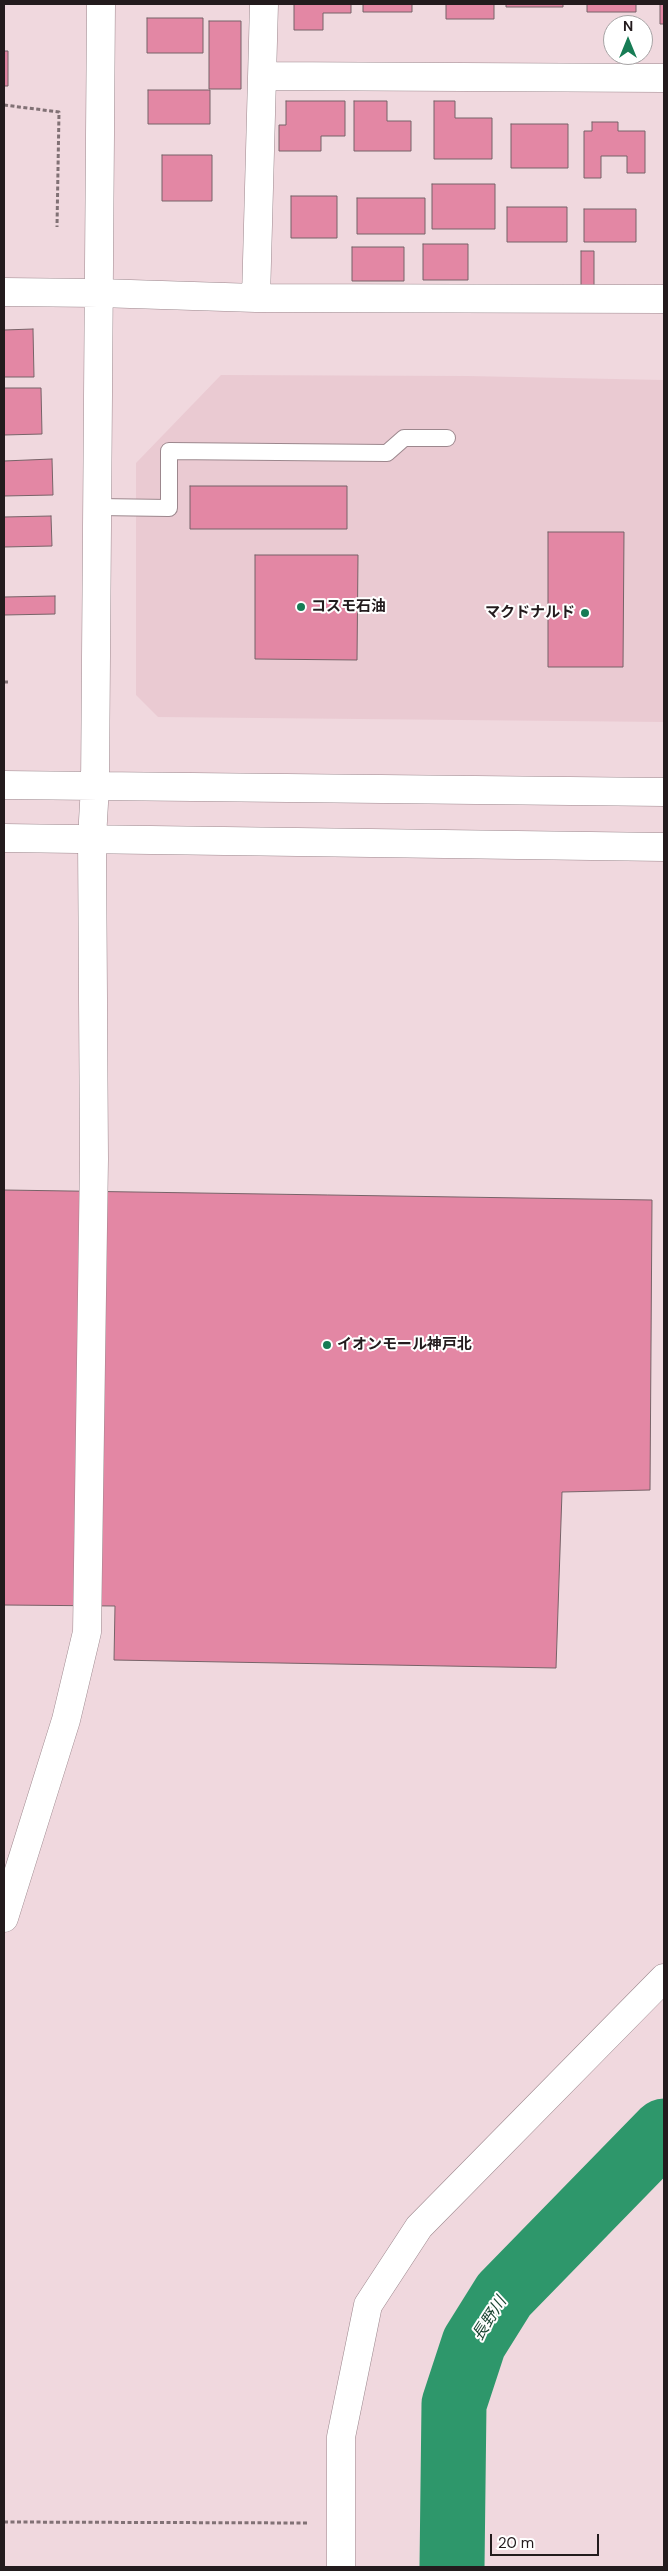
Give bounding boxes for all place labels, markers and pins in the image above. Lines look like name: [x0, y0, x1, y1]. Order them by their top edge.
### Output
place label: コスモ石油: [311, 598, 386, 616]
marker: コスモ石油: [295, 601, 307, 613]
place label: マクドナルド: [485, 604, 575, 622]
marker: マクドナルド: [579, 607, 591, 619]
place label: イオンモール神戸北: [337, 1336, 472, 1354]
marker: イオンモール神戸北: [321, 1339, 333, 1351]

